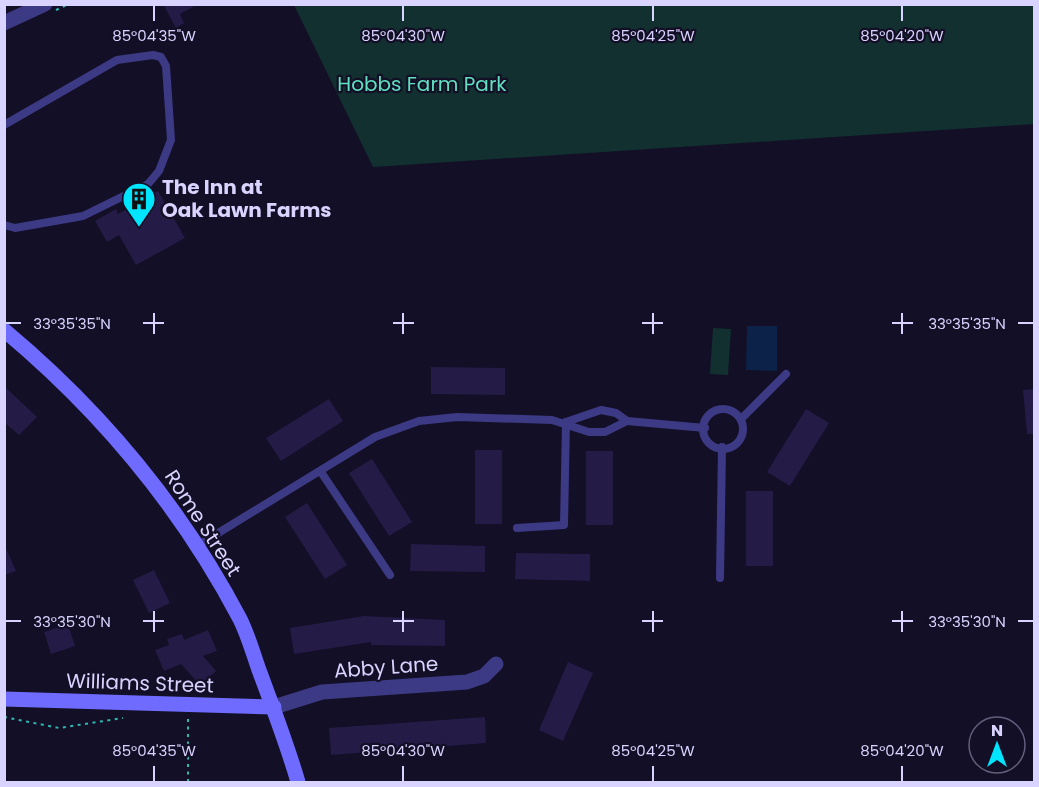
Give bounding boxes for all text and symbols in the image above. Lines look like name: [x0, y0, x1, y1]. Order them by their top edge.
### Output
text: 85°04'35"W: [112, 25, 196, 46]
text: 85°04'30"W: [361, 25, 445, 46]
text: 85°04'25"W: [611, 25, 695, 46]
text: 85°04'20"W: [860, 25, 944, 46]
park label: Hobbs Farm Park: [337, 70, 507, 98]
place label: The Inn at Oak Lawn Farms: [162, 173, 331, 224]
building icon: The Inn at Oak Lawn Farms: [121, 181, 157, 228]
text: 33°35'35"N: [33, 313, 111, 334]
text: 33°35'35"N: [928, 313, 1006, 334]
street label: Rome Street: [158, 464, 248, 582]
text: 33°35'30"N: [33, 611, 111, 632]
text: 33°35'30"N: [928, 611, 1006, 632]
street label: Abby Lane: [333, 649, 439, 685]
street label: Williams Street: [66, 666, 214, 700]
north arrow: [967, 715, 1027, 775]
text: N: [991, 719, 1003, 742]
text: 85°04'35"W: [112, 740, 196, 761]
text: 85°04'30"W: [361, 740, 445, 761]
text: 85°04'25"W: [611, 740, 695, 761]
text: 85°04'20"W: [860, 740, 944, 761]

